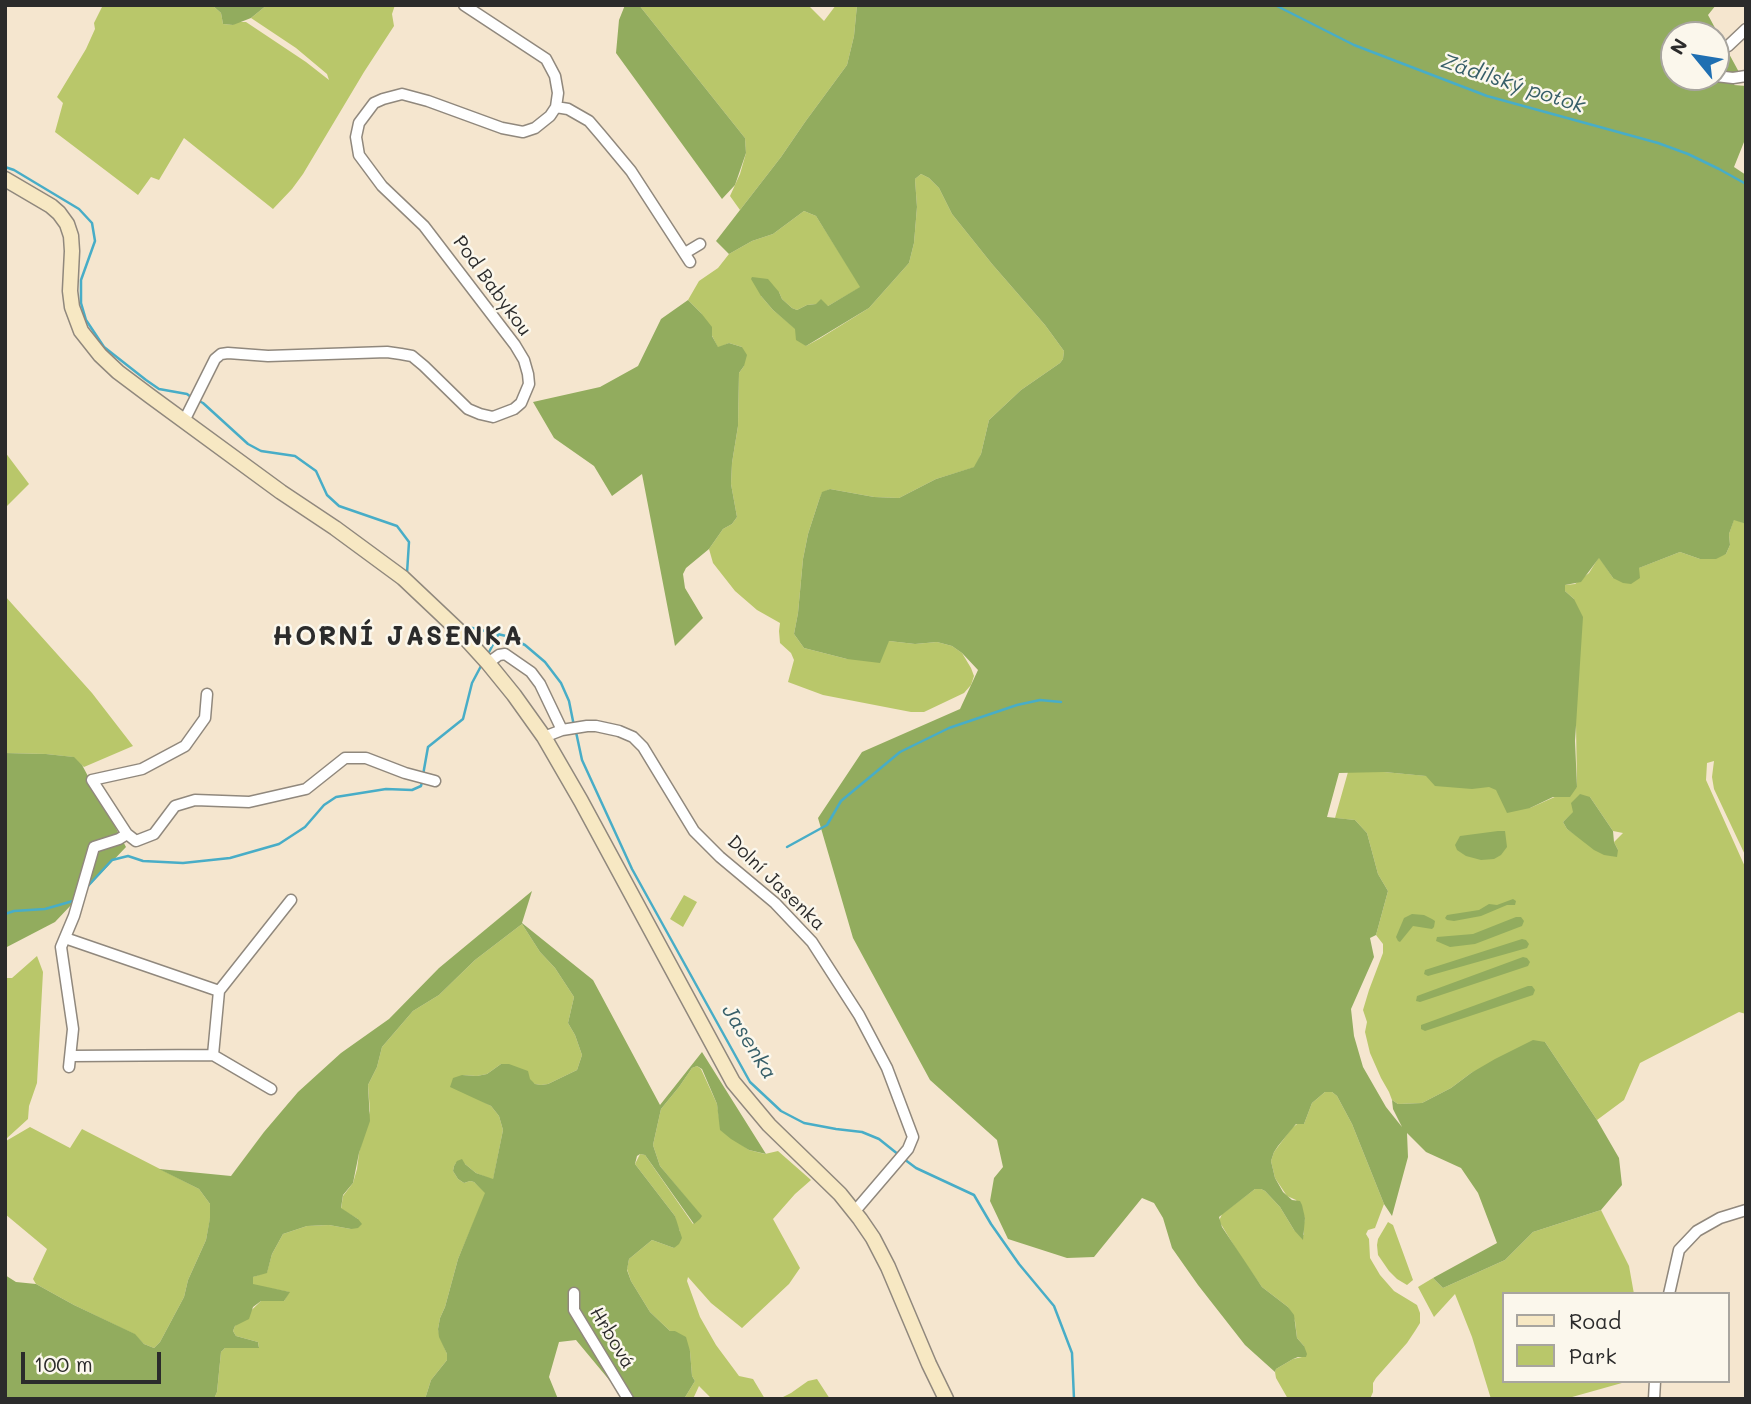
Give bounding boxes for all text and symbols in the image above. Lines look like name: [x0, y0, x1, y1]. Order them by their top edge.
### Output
north arrow: [1660, 21, 1730, 91]
text: N: [1664, 34, 1693, 59]
water label: Zádilský potok: [1438, 49, 1588, 119]
street label: Pod Babykou: [448, 231, 536, 341]
district label: HORNÍ JASENKA: [274, 621, 522, 653]
street label: Dolní Jasenka: [722, 831, 830, 935]
water label: Jasenka: [716, 1000, 782, 1084]
legend: [1502, 1292, 1730, 1383]
street label: Hrbová: [585, 1303, 639, 1373]
text: Road: [1569, 1307, 1621, 1334]
scale bar: [24, 1338, 164, 1382]
text: Park: [1569, 1342, 1617, 1369]
text: 100 m: [34, 1350, 93, 1377]

